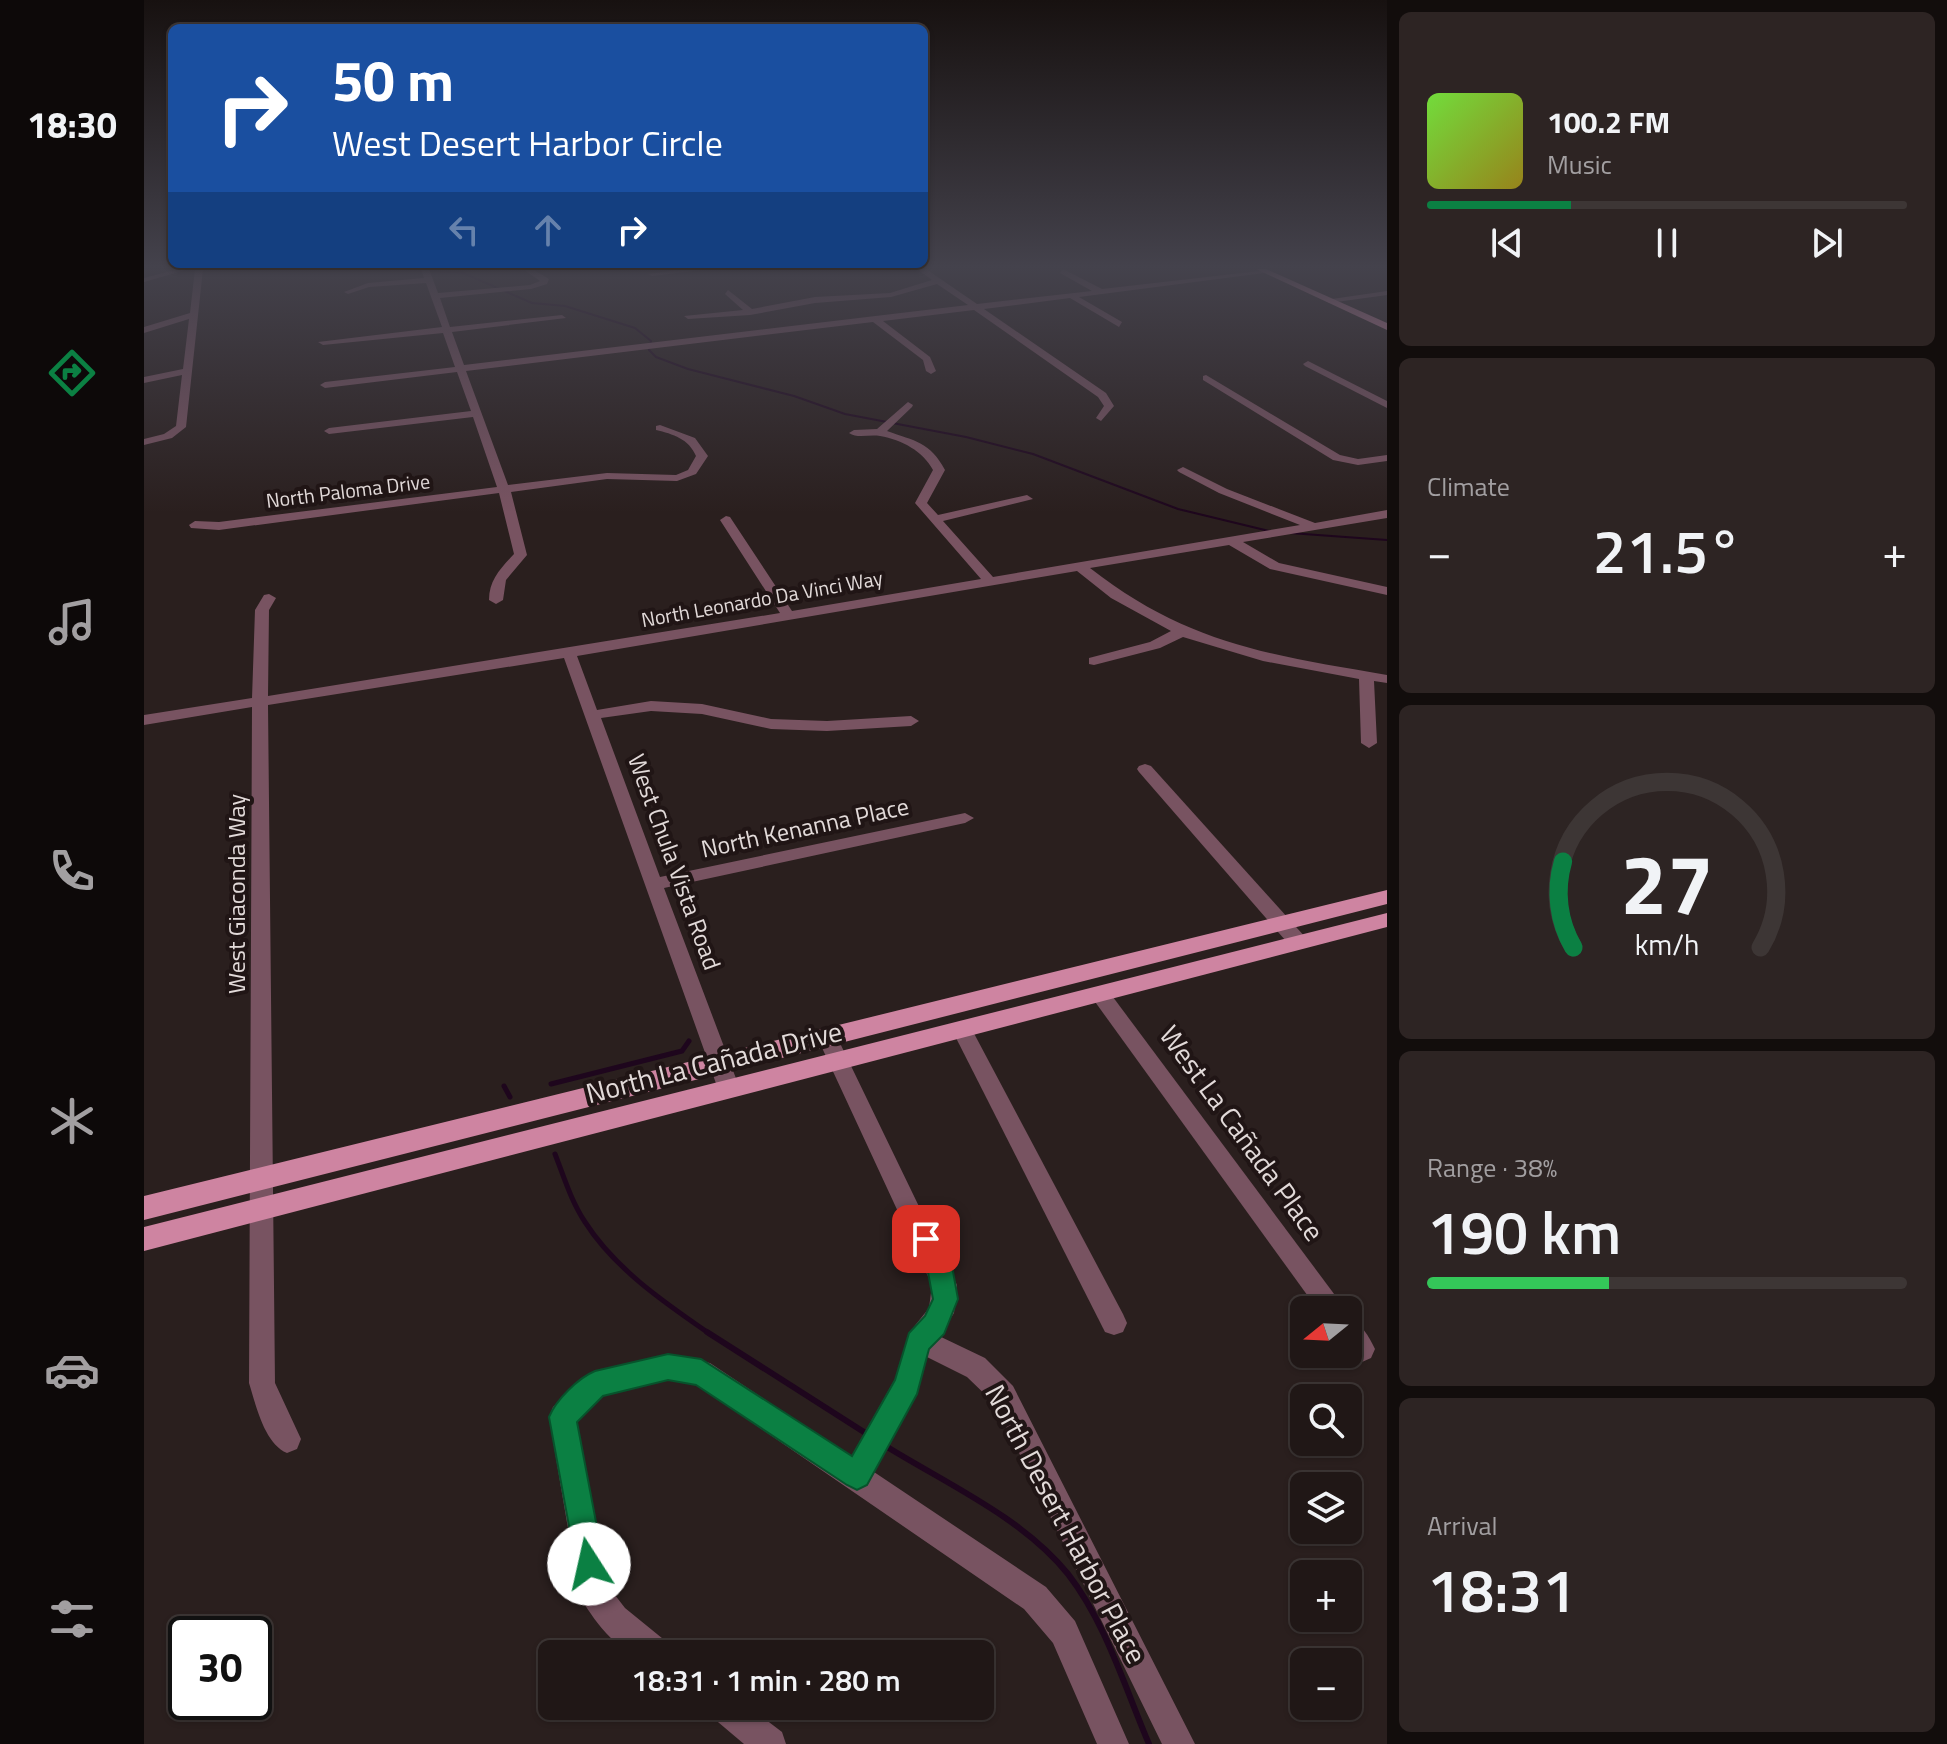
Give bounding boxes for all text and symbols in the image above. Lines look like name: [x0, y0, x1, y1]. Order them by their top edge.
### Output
text: 50 m: [332, 38, 454, 123]
icon: right: [200, 56, 304, 160]
text: 18:30: [27, 97, 117, 152]
text: 100.2 FM: [1547, 99, 1670, 145]
text: West Desert Harbor Circle: [332, 115, 723, 170]
text: Music: [1547, 145, 1612, 184]
icon: left: [442, 208, 486, 252]
icon: ahead: [526, 208, 570, 252]
icon: right: [610, 208, 654, 252]
icon: previous: [1485, 221, 1529, 265]
icon: pause: [1645, 221, 1689, 265]
icon: next: [1805, 221, 1849, 265]
icon: directions: [44, 345, 100, 401]
street label: North Paloma Drive: [264, 465, 432, 516]
text: Climate: [1427, 467, 1510, 506]
text: 21.5°: [1593, 505, 1741, 596]
text: −: [1427, 518, 1452, 585]
text: +: [1882, 518, 1907, 585]
street label: North Leonardo Da Vinci Way: [639, 562, 885, 635]
icon: music: [44, 594, 100, 650]
street label: West Chula Vista Road: [619, 749, 731, 975]
street label: North Kenanna Place: [698, 787, 912, 867]
street label: West Giaconda Way: [218, 794, 254, 994]
text: 27: [1620, 820, 1714, 946]
icon: phone: [44, 843, 100, 899]
text: km/h: [1635, 923, 1699, 966]
street label: North La Cañada Drive: [581, 1009, 846, 1114]
street label: West La Cañada Place: [1149, 1016, 1336, 1250]
icon: climate: [44, 1093, 100, 1149]
text: Range · 38%: [1427, 1148, 1557, 1187]
text: 190 km: [1427, 1186, 1621, 1277]
pin: [892, 1205, 960, 1273]
icon: arrive: [904, 1217, 948, 1261]
north arrow: [1290, 1296, 1362, 1368]
map controls: [1290, 1296, 1362, 1720]
icon: car: [44, 1342, 100, 1398]
street label: North Desert Harbor Place: [975, 1377, 1158, 1671]
button: search: [1290, 1384, 1362, 1456]
button: layers: [1290, 1472, 1362, 1544]
text: Arrival: [1427, 1506, 1498, 1545]
position arrow: [547, 1522, 631, 1606]
text: 18:31: [1427, 1544, 1576, 1635]
button: +: [1290, 1560, 1362, 1632]
icon: filters: [44, 1591, 100, 1647]
speed limit sign: 30: [168, 1616, 272, 1720]
button: −: [1290, 1648, 1362, 1720]
text: 18:31 · 1 min · 280 m: [631, 1657, 901, 1703]

